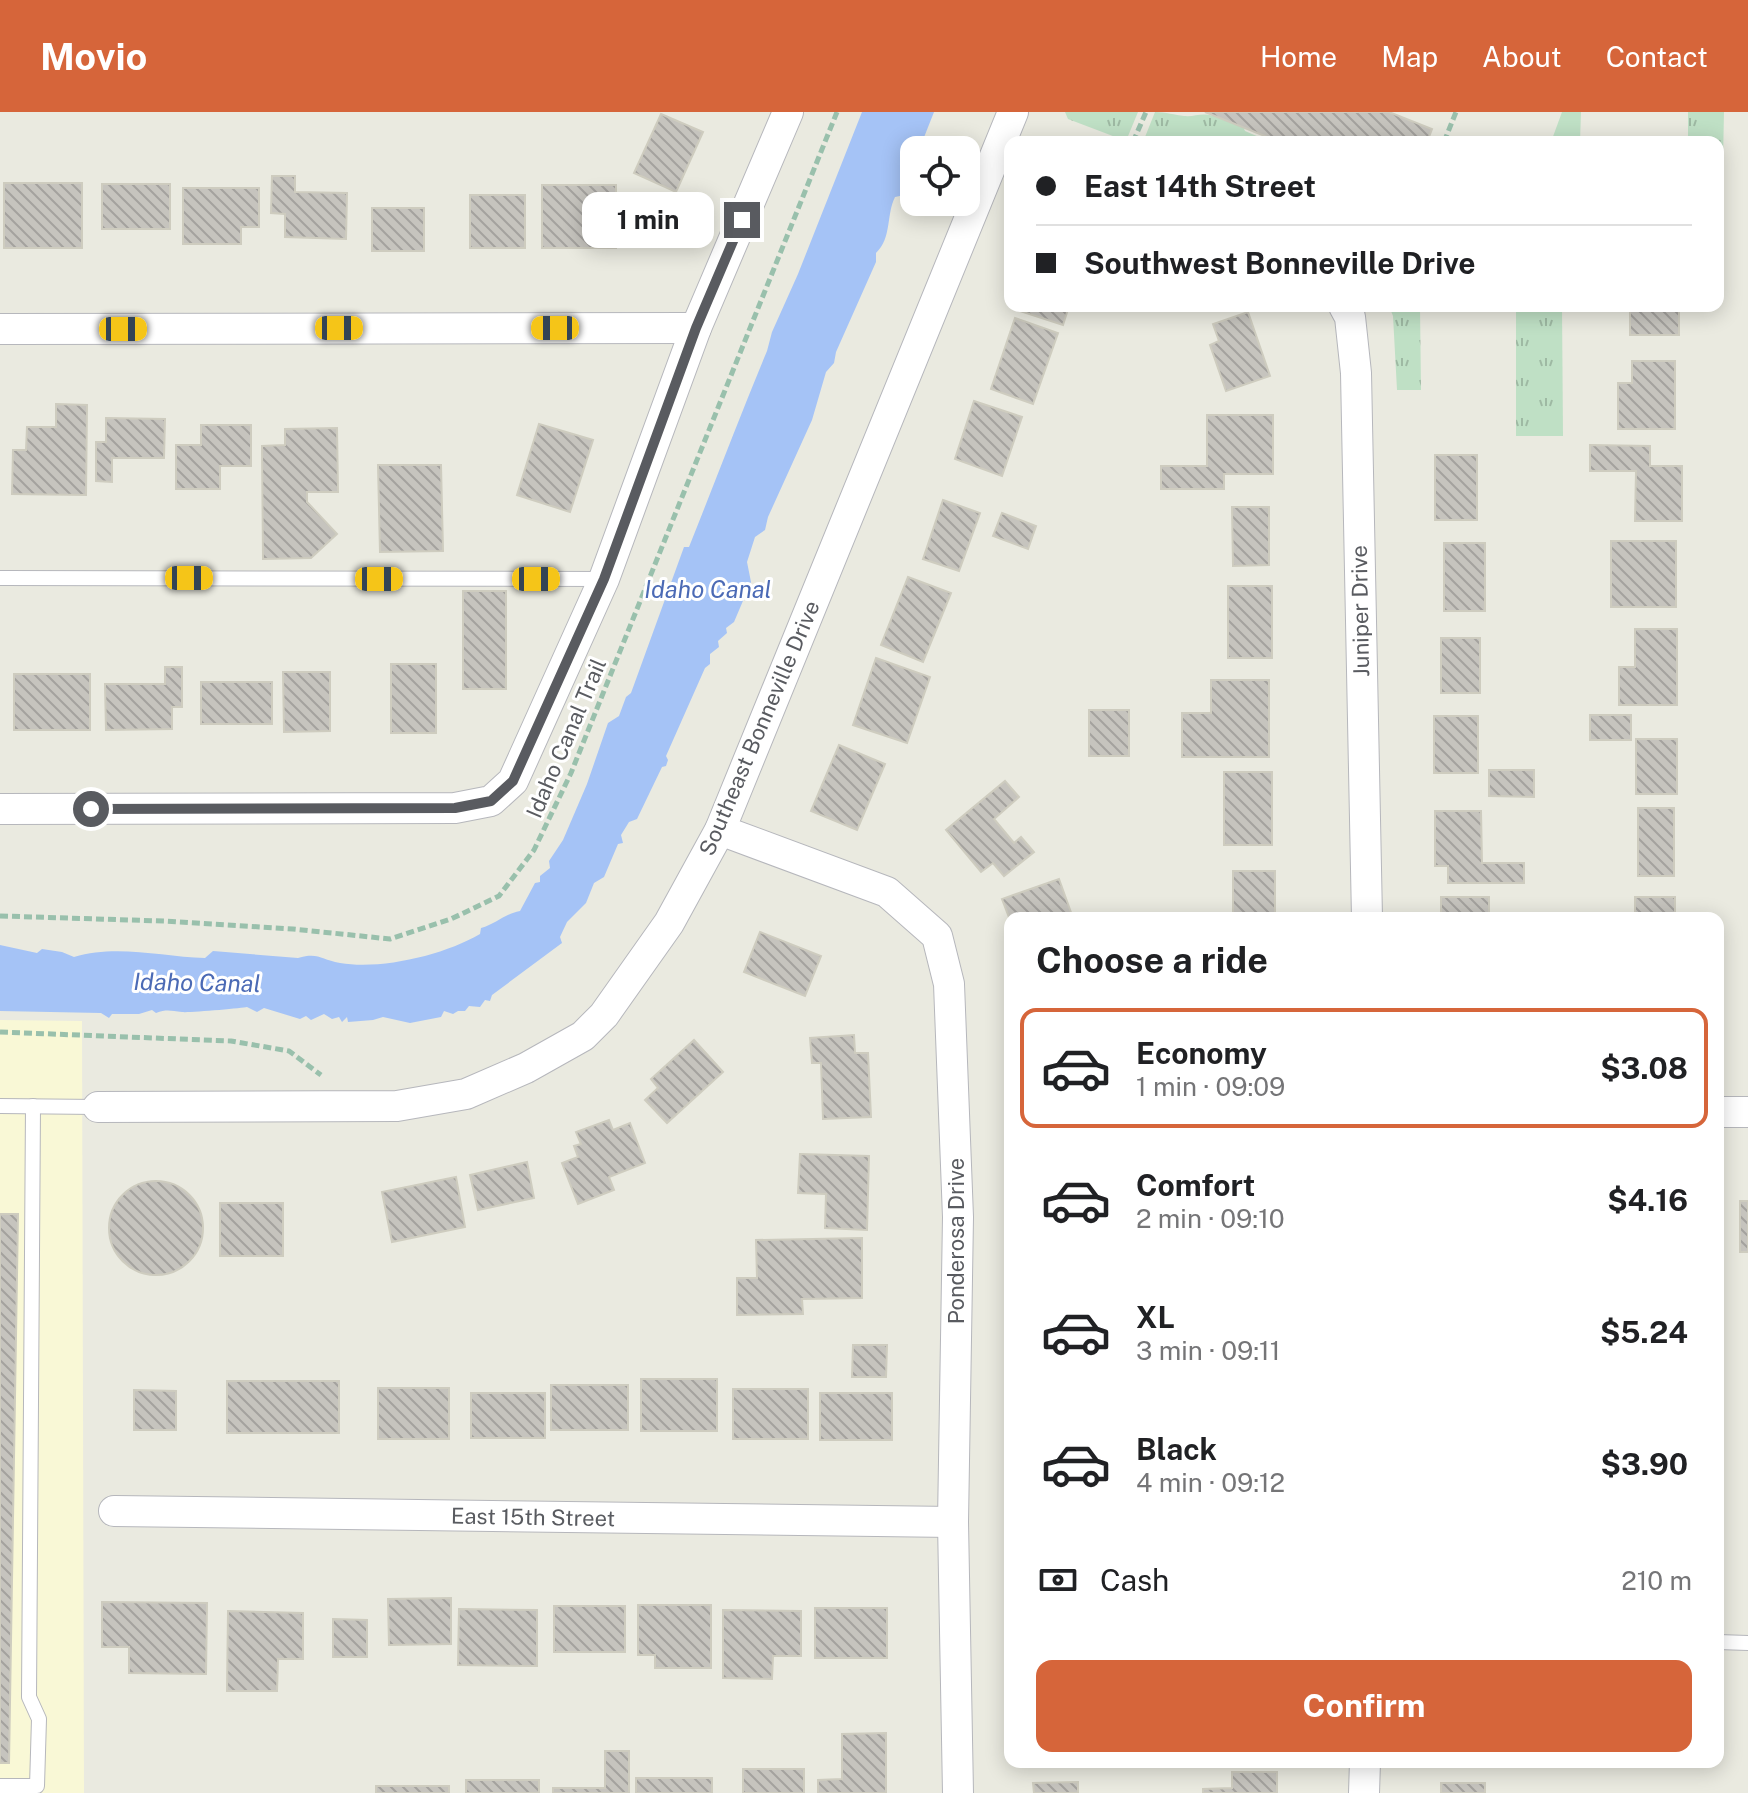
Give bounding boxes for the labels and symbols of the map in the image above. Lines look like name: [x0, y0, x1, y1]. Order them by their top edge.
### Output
callout: 1 min: [582, 192, 714, 248]
route end: [724, 202, 760, 238]
car: [315, 316, 363, 340]
car: [531, 316, 579, 340]
car: [99, 317, 147, 341]
street label: Juniper Drive: [1346, 545, 1374, 677]
car: [165, 566, 213, 590]
car: [355, 567, 403, 591]
car: [512, 567, 560, 591]
water label: Idaho Canal: [644, 575, 772, 603]
street label: Southeast Bonneville Drive: [693, 597, 825, 859]
street label: Idaho Canal Trail: [521, 654, 611, 822]
route start: [73, 791, 109, 827]
water label: Idaho Canal: [133, 967, 261, 997]
street label: Ponderosa Drive: [943, 1158, 969, 1324]
street label: East 15th Street: [451, 1503, 615, 1531]

